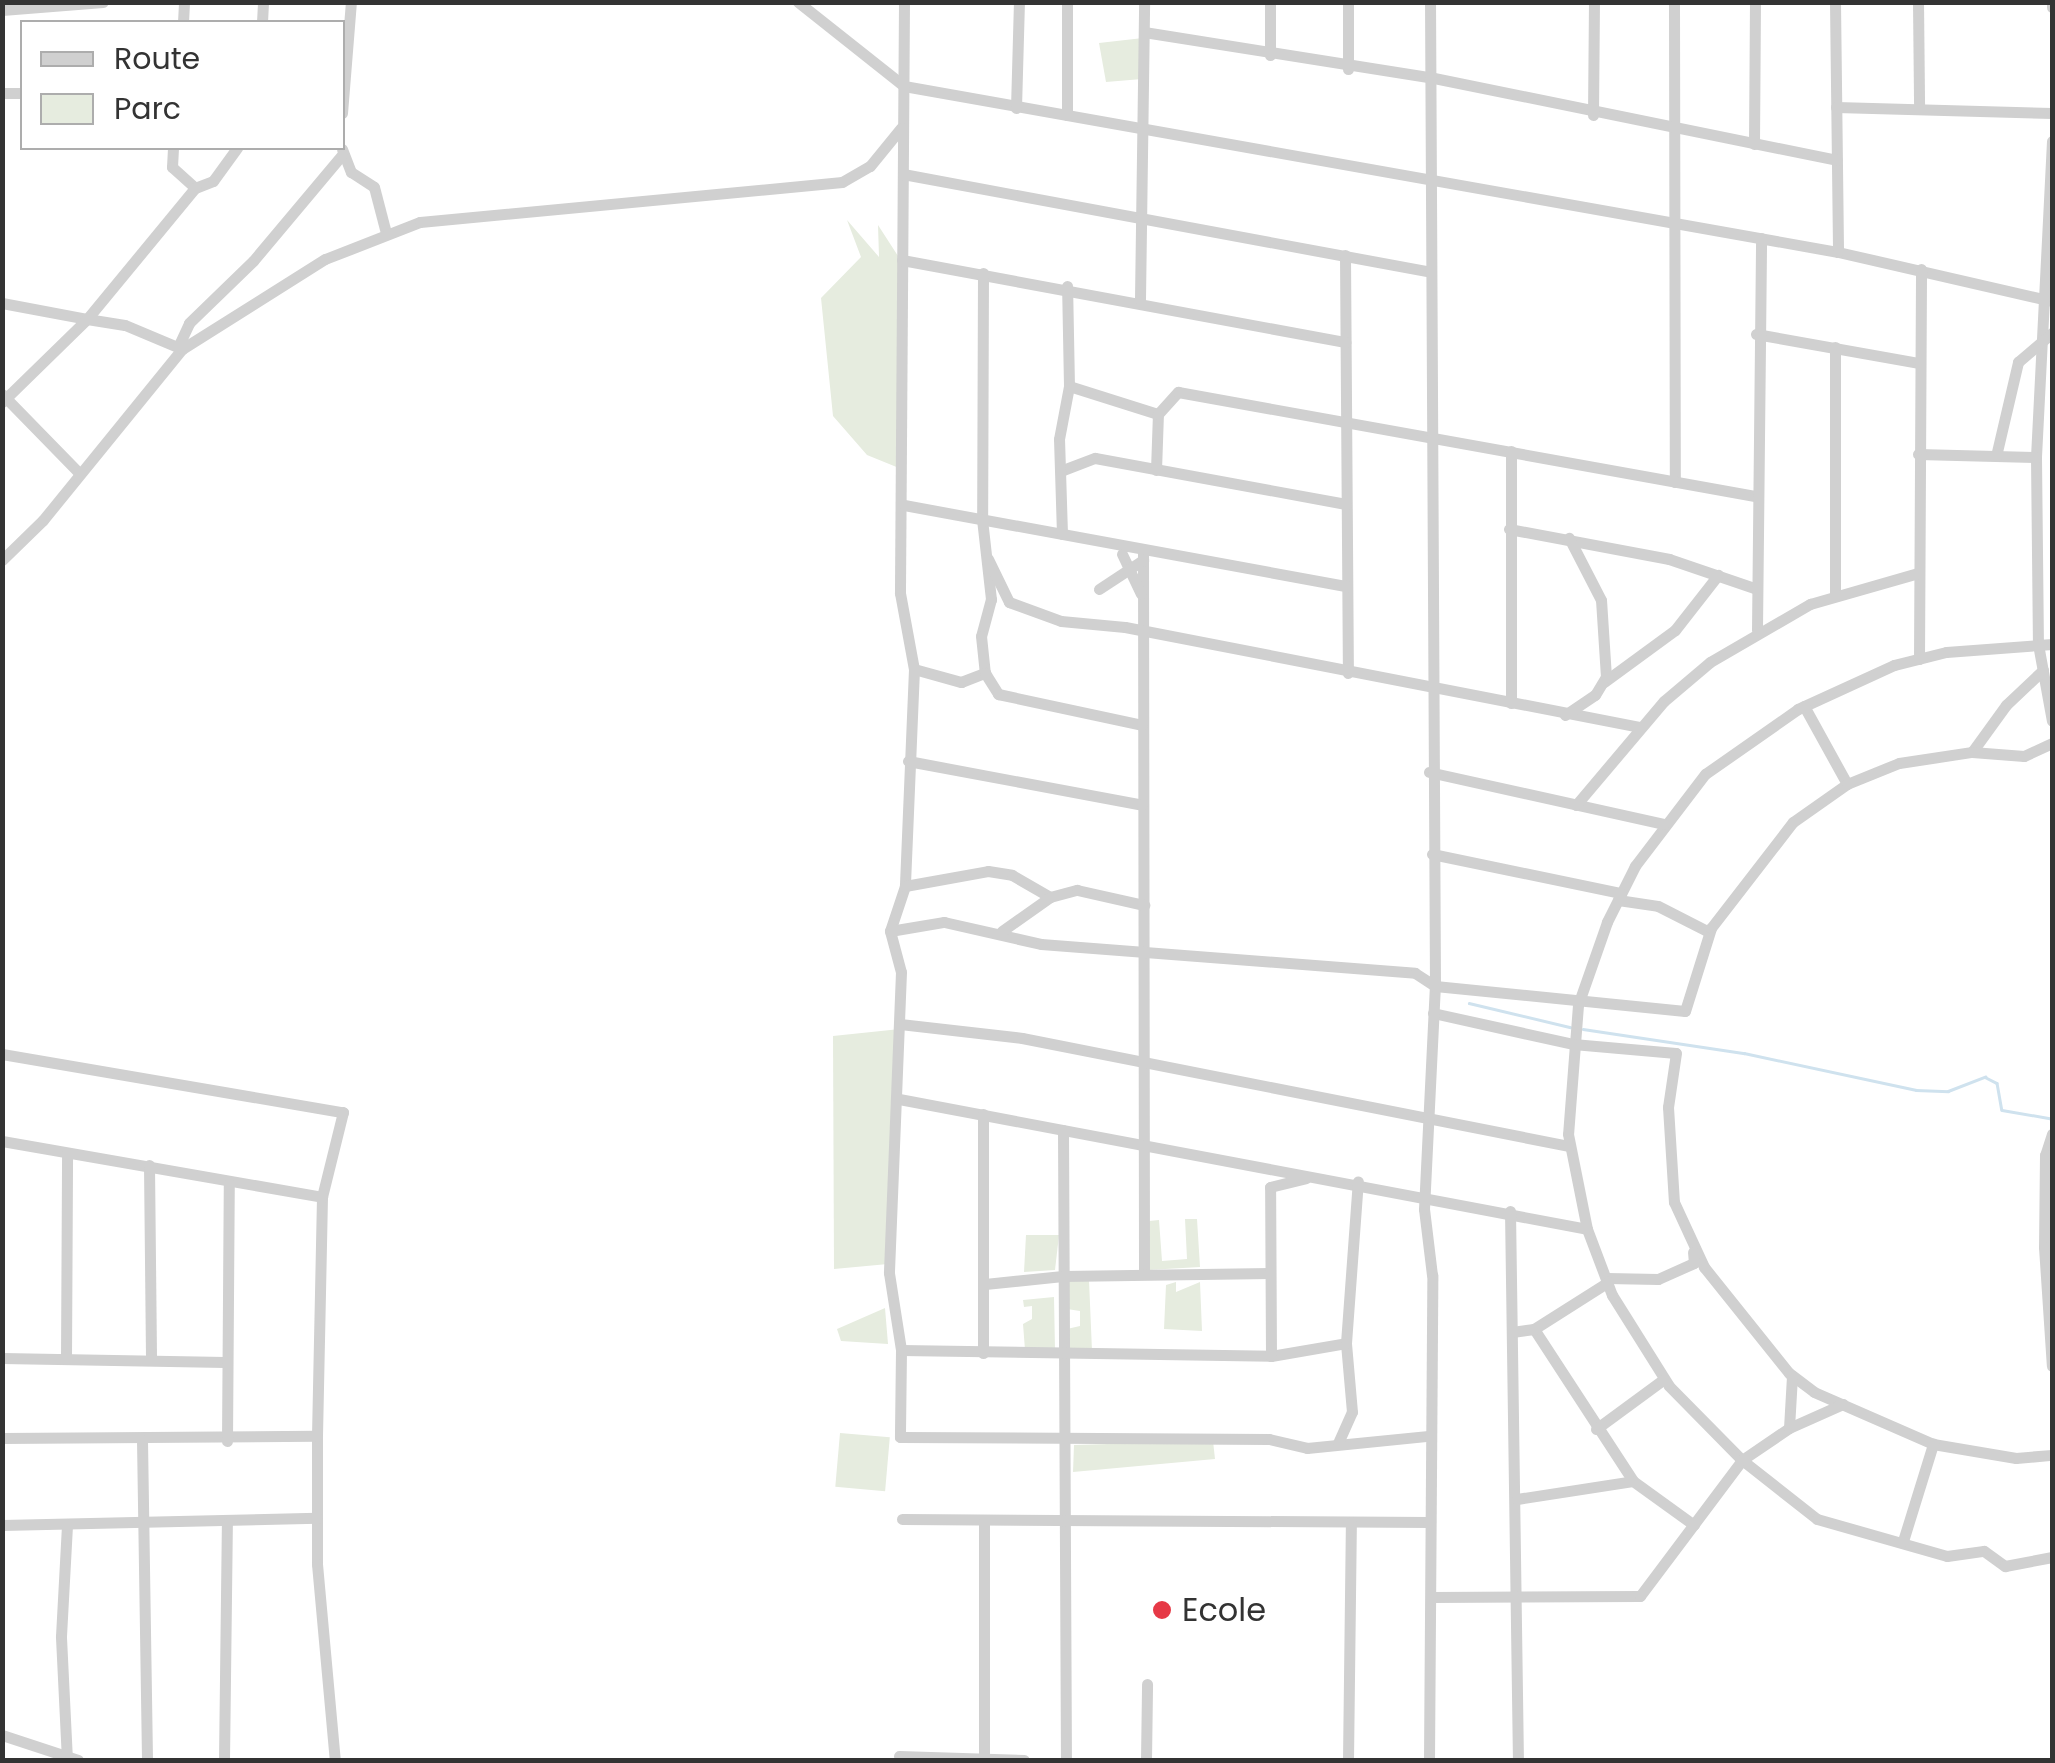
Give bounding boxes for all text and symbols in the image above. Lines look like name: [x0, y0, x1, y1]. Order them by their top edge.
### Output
legend: [20, 20, 345, 150]
text: Route: [114, 37, 200, 80]
text: Parc: [114, 87, 181, 130]
place label: Ecole: [1182, 1591, 1266, 1629]
marker: Ecole: [1151, 1599, 1173, 1621]

